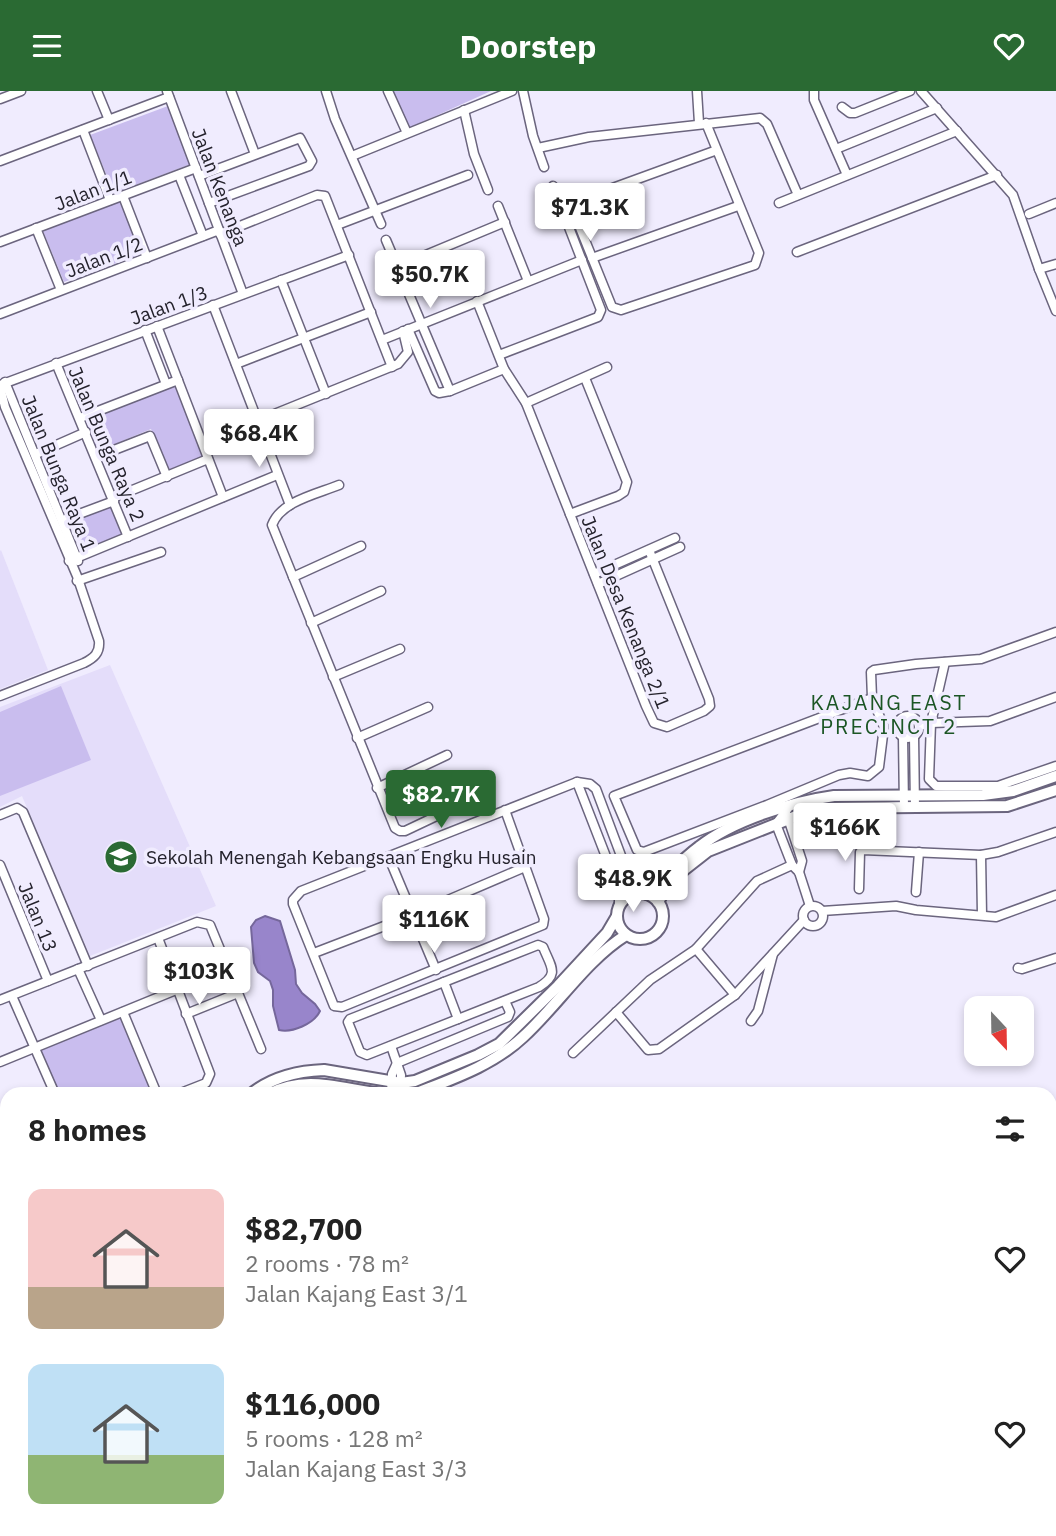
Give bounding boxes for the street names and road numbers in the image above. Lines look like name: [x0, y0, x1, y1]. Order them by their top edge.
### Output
street label: Jalan Kenanga: [187, 125, 253, 249]
street label: Jalan 1/1: [51, 164, 135, 216]
street label: Jalan 1/2: [62, 231, 146, 283]
street label: Jalan 1/3: [127, 280, 211, 330]
street label: Jalan Bunga Raya 2: [63, 363, 151, 525]
street label: Jalan Bunga Raya 1: [17, 391, 101, 555]
street label: Jalan Desa Kenanga 2/1: [576, 512, 676, 712]
street label: Jalan 13: [13, 879, 63, 955]

